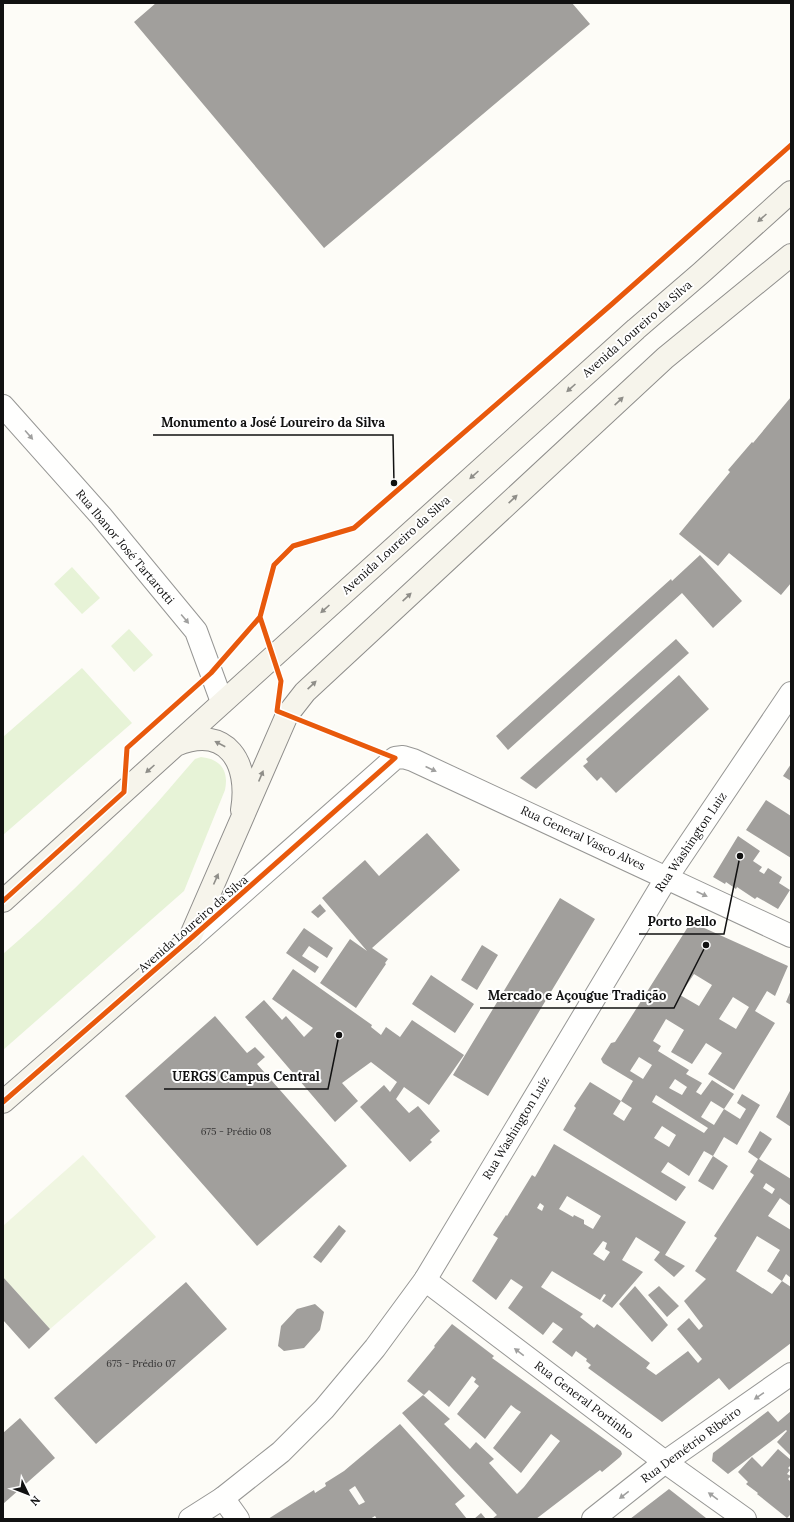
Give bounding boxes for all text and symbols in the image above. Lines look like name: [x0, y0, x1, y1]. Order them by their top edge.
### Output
one-way arrow: [757, 214, 767, 223]
street label: Avenida Loureiro da Silva: [578, 277, 695, 381]
one-way arrow: [566, 383, 575, 392]
one-way arrow: [614, 397, 623, 406]
callout: Monumento a José Loureiro da Silva: [153, 410, 393, 435]
text: Monumento a José Loureiro da Silva: [161, 414, 385, 431]
one-way arrow: [24, 430, 33, 440]
one-way arrow: [469, 470, 479, 480]
street label: Rua Ibanor José Tartarotti: [73, 486, 178, 607]
street label: Avenida Loureiro da Silva: [338, 492, 453, 598]
one-way arrow: [508, 494, 518, 504]
one-way arrow: [403, 593, 412, 602]
one-way arrow: [321, 604, 330, 613]
one-way arrow: [181, 614, 190, 625]
one-way arrow: [307, 681, 317, 690]
one-way arrow: [214, 741, 226, 747]
one-way arrow: [145, 764, 156, 773]
one-way arrow: [426, 766, 438, 772]
one-way arrow: [258, 770, 264, 782]
street label: Rua Washington Luiz: [652, 789, 730, 895]
street label: Rua General Vasco Alves: [519, 802, 648, 873]
street label: Avenida Loureiro da Silva: [134, 872, 251, 976]
one-way arrow: [213, 873, 219, 885]
one-way arrow: [696, 891, 708, 897]
callout: Porto Bello: [639, 909, 724, 934]
text: Porto Bello: [648, 913, 716, 930]
callout: Mercado e Açougue Tradição: [480, 983, 674, 1008]
text: Mercado e Açougue Tradição: [488, 987, 666, 1004]
callout: UERGS Campus Central: [164, 1064, 328, 1089]
text: UERGS Campus Central: [172, 1068, 320, 1085]
street label: Rua Washington Luiz: [479, 1074, 552, 1182]
house number: 675 - Prédio 08: [201, 1125, 272, 1138]
one-way arrow: [514, 1347, 525, 1356]
house number: 675 - Prédio 07: [106, 1357, 176, 1370]
street label: Rua General Portinho: [532, 1357, 637, 1442]
one-way arrow: [754, 1392, 764, 1400]
street label: Rua Demétrio Ribeiro: [638, 1403, 744, 1486]
north arrow: [8, 1474, 48, 1514]
one-way arrow: [618, 1490, 629, 1499]
one-way arrow: [708, 1492, 719, 1500]
text: N: [27, 1493, 43, 1509]

